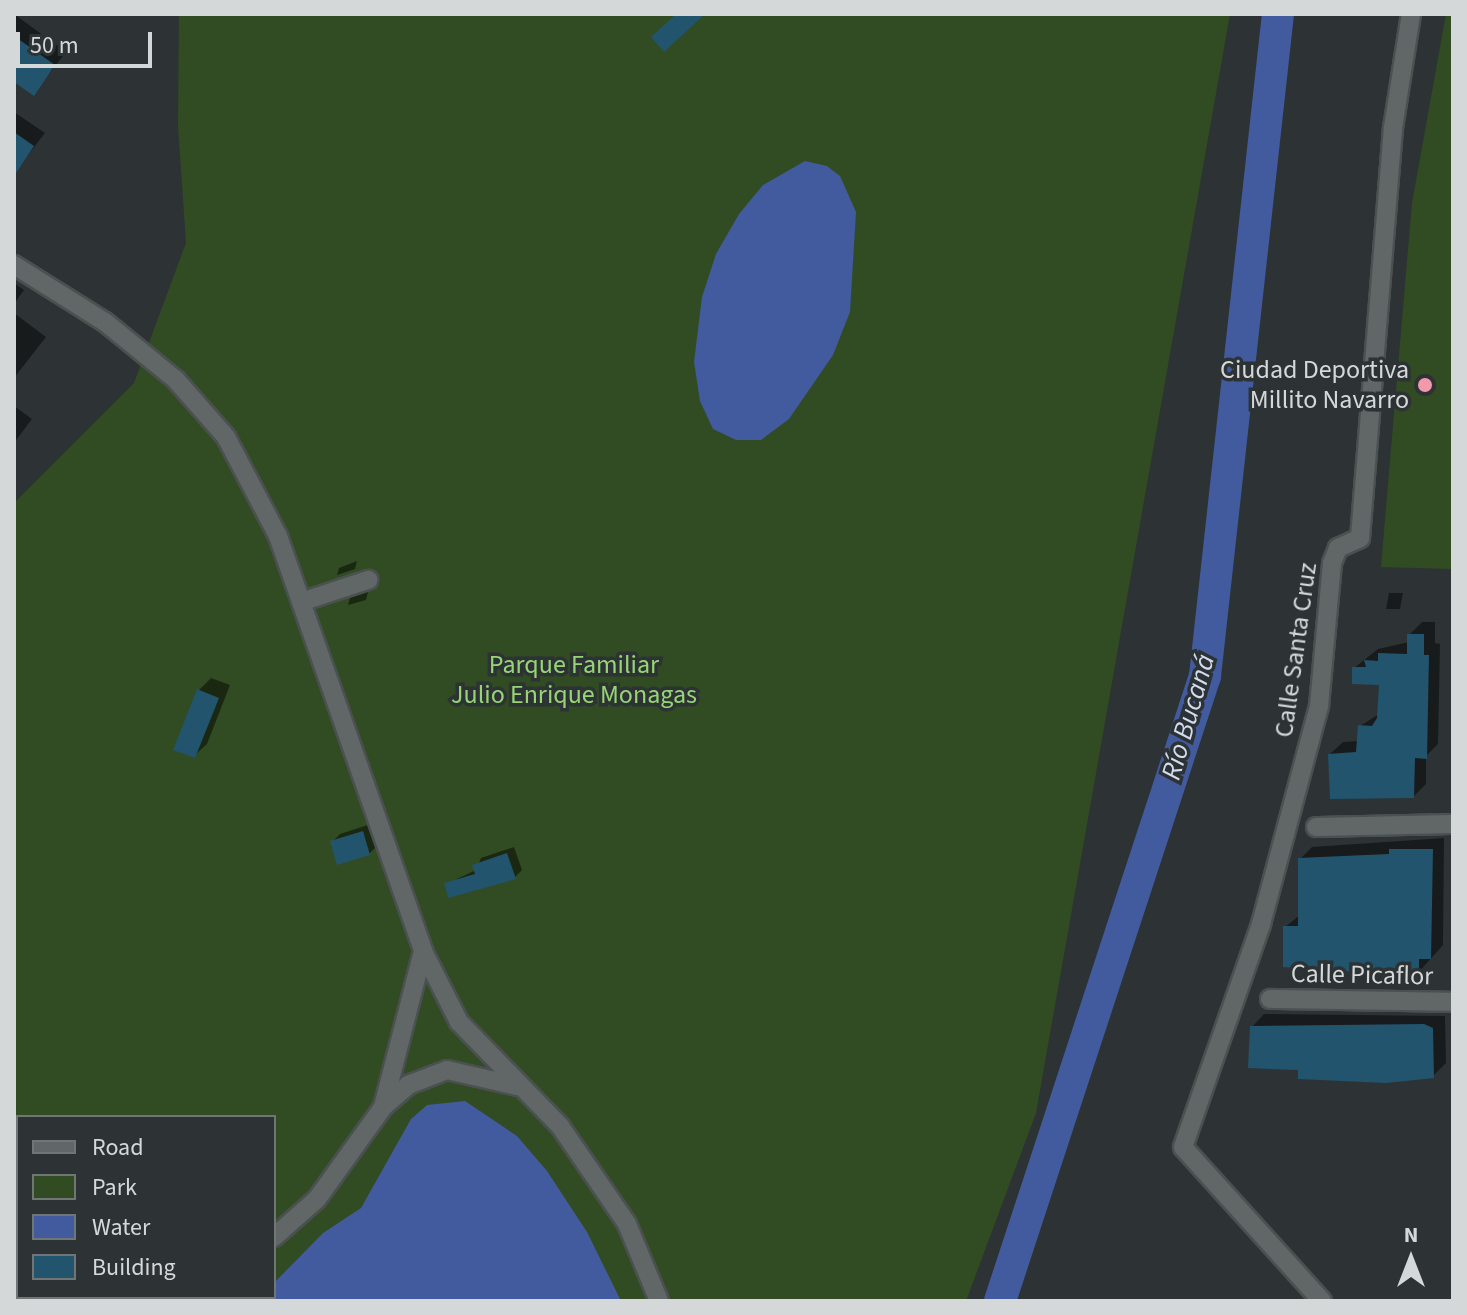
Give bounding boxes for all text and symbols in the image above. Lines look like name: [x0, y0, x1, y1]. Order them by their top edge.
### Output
scale bar: [20, 16, 156, 66]
text: 50 m: [30, 28, 79, 63]
place label: Ciudad Deportiva Millito Navarro: [1220, 354, 1409, 416]
marker: Ciudad Deportiva Millito Navarro: [1416, 376, 1434, 394]
street label: Calle Santa Cruz: [1268, 561, 1324, 739]
park label: Parque Familiar Julio Enrique Monagas: [451, 649, 697, 710]
water label: Río Bucaná: [1154, 650, 1222, 784]
street label: Calle Picaflor: [1291, 958, 1433, 992]
legend: [16, 1115, 276, 1299]
text: Road: [92, 1130, 144, 1165]
text: Park: [92, 1170, 137, 1205]
text: Water: [92, 1210, 150, 1245]
north arrow: [1371, 1219, 1451, 1299]
text: N: [1404, 1219, 1418, 1251]
text: Building: [92, 1250, 176, 1285]

